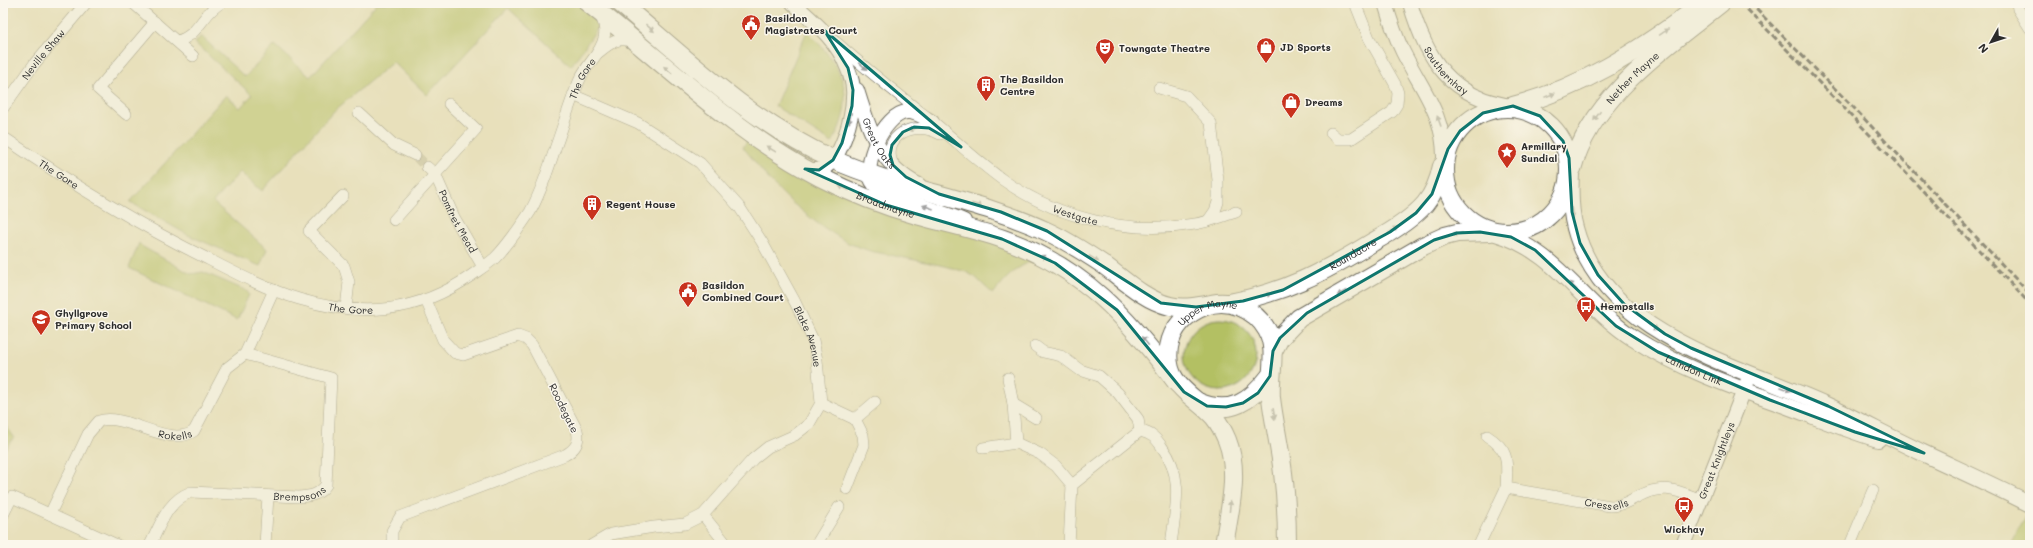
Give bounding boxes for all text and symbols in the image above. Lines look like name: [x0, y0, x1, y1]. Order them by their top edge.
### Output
place label: Basildon Magistrates Court: [765, 11, 858, 37]
public building icon: Basildon Magistrates Court: [740, 13, 762, 41]
north arrow: [1971, 22, 2011, 62]
one-way arrow: [645, 24, 655, 33]
street label: Neville Shaw: [18, 26, 68, 83]
one-way arrow: [1658, 28, 1669, 36]
shop icon: JD Sports: [1255, 36, 1277, 64]
theatre icon: Towngate Theatre: [1094, 37, 1116, 65]
place label: JD Sports: [1280, 40, 1331, 54]
place label: Towngate Theatre: [1119, 41, 1210, 55]
text: N: [1974, 41, 1991, 57]
street label: Southernhay: [1421, 44, 1471, 98]
street label: Nether Mayne: [1603, 48, 1662, 107]
street label: The Gore: [566, 55, 599, 101]
one-way arrow: [858, 61, 868, 70]
one-way arrow: [663, 66, 673, 75]
place label: The Basildon Centre: [1000, 72, 1064, 98]
building icon: The Basildon Centre: [975, 74, 997, 102]
shop icon: Dreams: [1280, 91, 1302, 119]
one-way arrow: [1545, 91, 1557, 97]
place label: Dreams: [1305, 95, 1342, 109]
one-way arrow: [1593, 111, 1601, 122]
one-way arrow: [846, 112, 852, 124]
one-way arrow: [1436, 115, 1442, 127]
street label: Great Oaks: [859, 116, 899, 172]
one-way arrow: [907, 126, 919, 132]
place label: Armillary Sundial: [1521, 139, 1567, 165]
place icon: Armillary Sundial: [1496, 141, 1518, 169]
one-way arrow: [765, 145, 777, 152]
street label: The Gore: [36, 156, 82, 192]
one-way arrow: [838, 185, 850, 191]
street label: Pomfret Mead: [436, 187, 480, 255]
street label: Broadmayne: [854, 188, 917, 221]
building icon: Regent House: [581, 193, 603, 221]
place label: Regent House: [606, 197, 675, 211]
street label: Westgate: [1051, 201, 1099, 228]
one-way arrow: [971, 202, 983, 208]
one-way arrow: [922, 203, 934, 209]
one-way arrow: [1569, 207, 1575, 219]
one-way arrow: [1388, 226, 1399, 234]
one-way arrow: [1451, 231, 1463, 237]
street label: Roundacre: [1326, 234, 1379, 273]
one-way arrow: [1040, 255, 1051, 261]
one-way arrow: [1089, 255, 1100, 263]
place label: Basildon Combined Court: [702, 278, 784, 304]
public building icon: Basildon Combined Court: [677, 280, 699, 308]
one-way arrow: [1569, 281, 1578, 291]
one-way arrow: [1336, 289, 1348, 296]
one-way arrow: [1260, 292, 1272, 298]
bus stop icon: Hempstalls: [1575, 295, 1597, 323]
street label: Upper Mayne: [1174, 296, 1240, 328]
street label: The Gore: [327, 299, 373, 317]
place label: Hempstalls: [1600, 299, 1654, 313]
street label: Blake Avenue: [791, 304, 825, 368]
place label: Ghyllgrove Primary School: [55, 306, 132, 332]
school or university icon: Ghyllgrove Primary School: [30, 308, 52, 336]
one-way arrow: [1647, 323, 1659, 330]
one-way arrow: [1140, 336, 1149, 346]
street label: Laindon Link: [1663, 351, 1724, 388]
street label: Roodegate: [546, 381, 582, 435]
one-way arrow: [1781, 387, 1793, 393]
one-way arrow: [1271, 408, 1277, 421]
street label: Great Knightleys: [1695, 420, 1738, 501]
street label: Rokells: [157, 426, 194, 443]
street label: Brempsons: [273, 483, 329, 504]
street label: Cressells: [1583, 495, 1631, 513]
bus stop icon: Wickhay: [1673, 495, 1695, 523]
one-way arrow: [1226, 500, 1233, 512]
place label: Wickhay: [1664, 522, 1705, 536]

